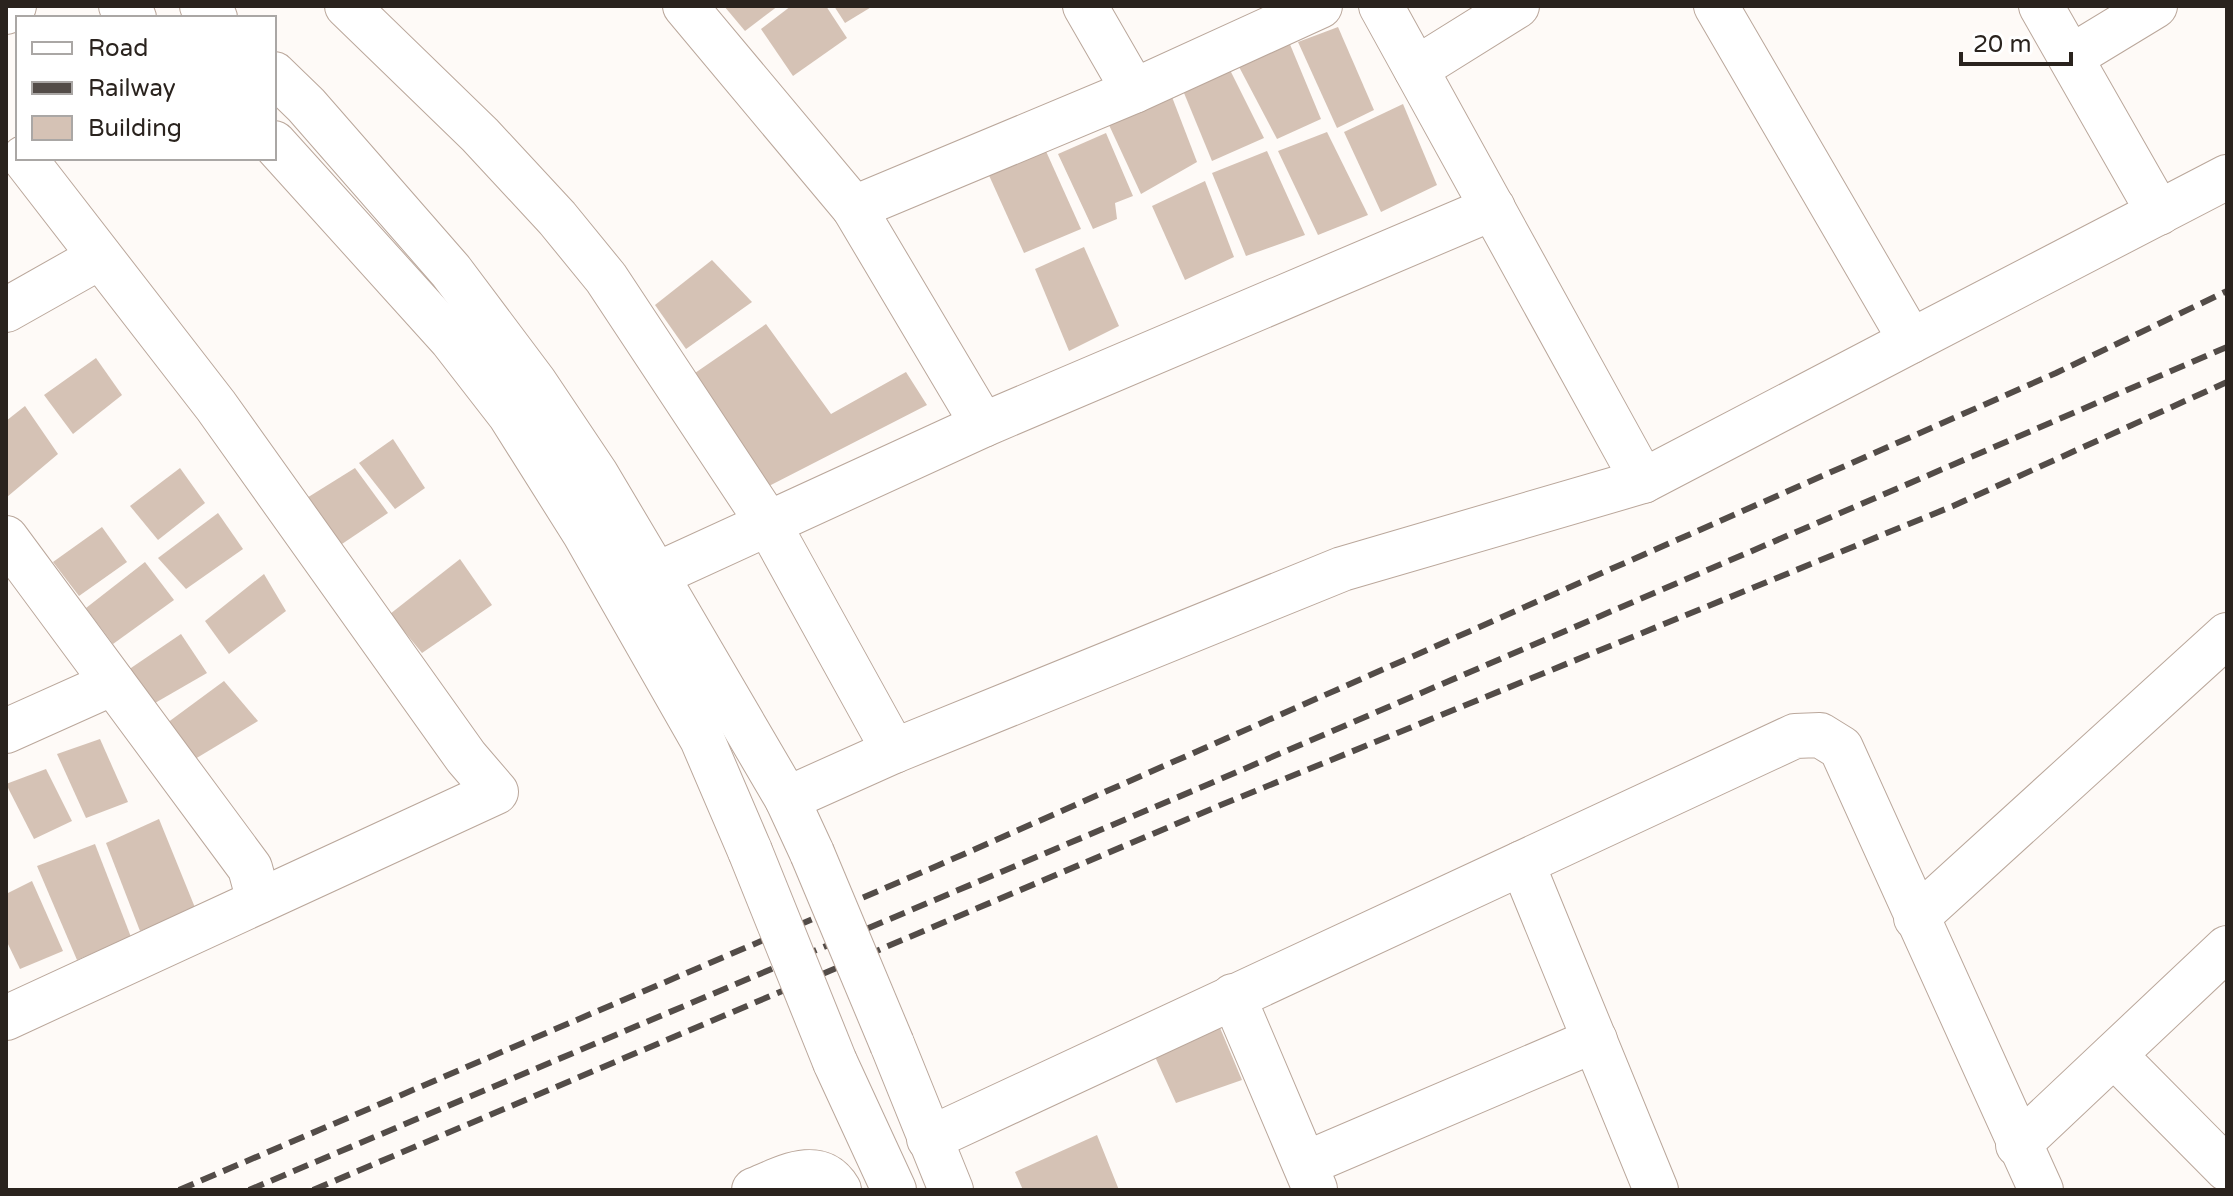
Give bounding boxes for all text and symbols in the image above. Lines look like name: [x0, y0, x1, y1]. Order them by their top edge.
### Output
legend: [16, 16, 276, 160]
scale bar: [1961, 16, 2071, 66]
text: 20 m: [1973, 30, 2031, 59]
text: Road: [88, 34, 148, 63]
text: Railway: [88, 74, 176, 103]
text: Building: [88, 114, 182, 143]

